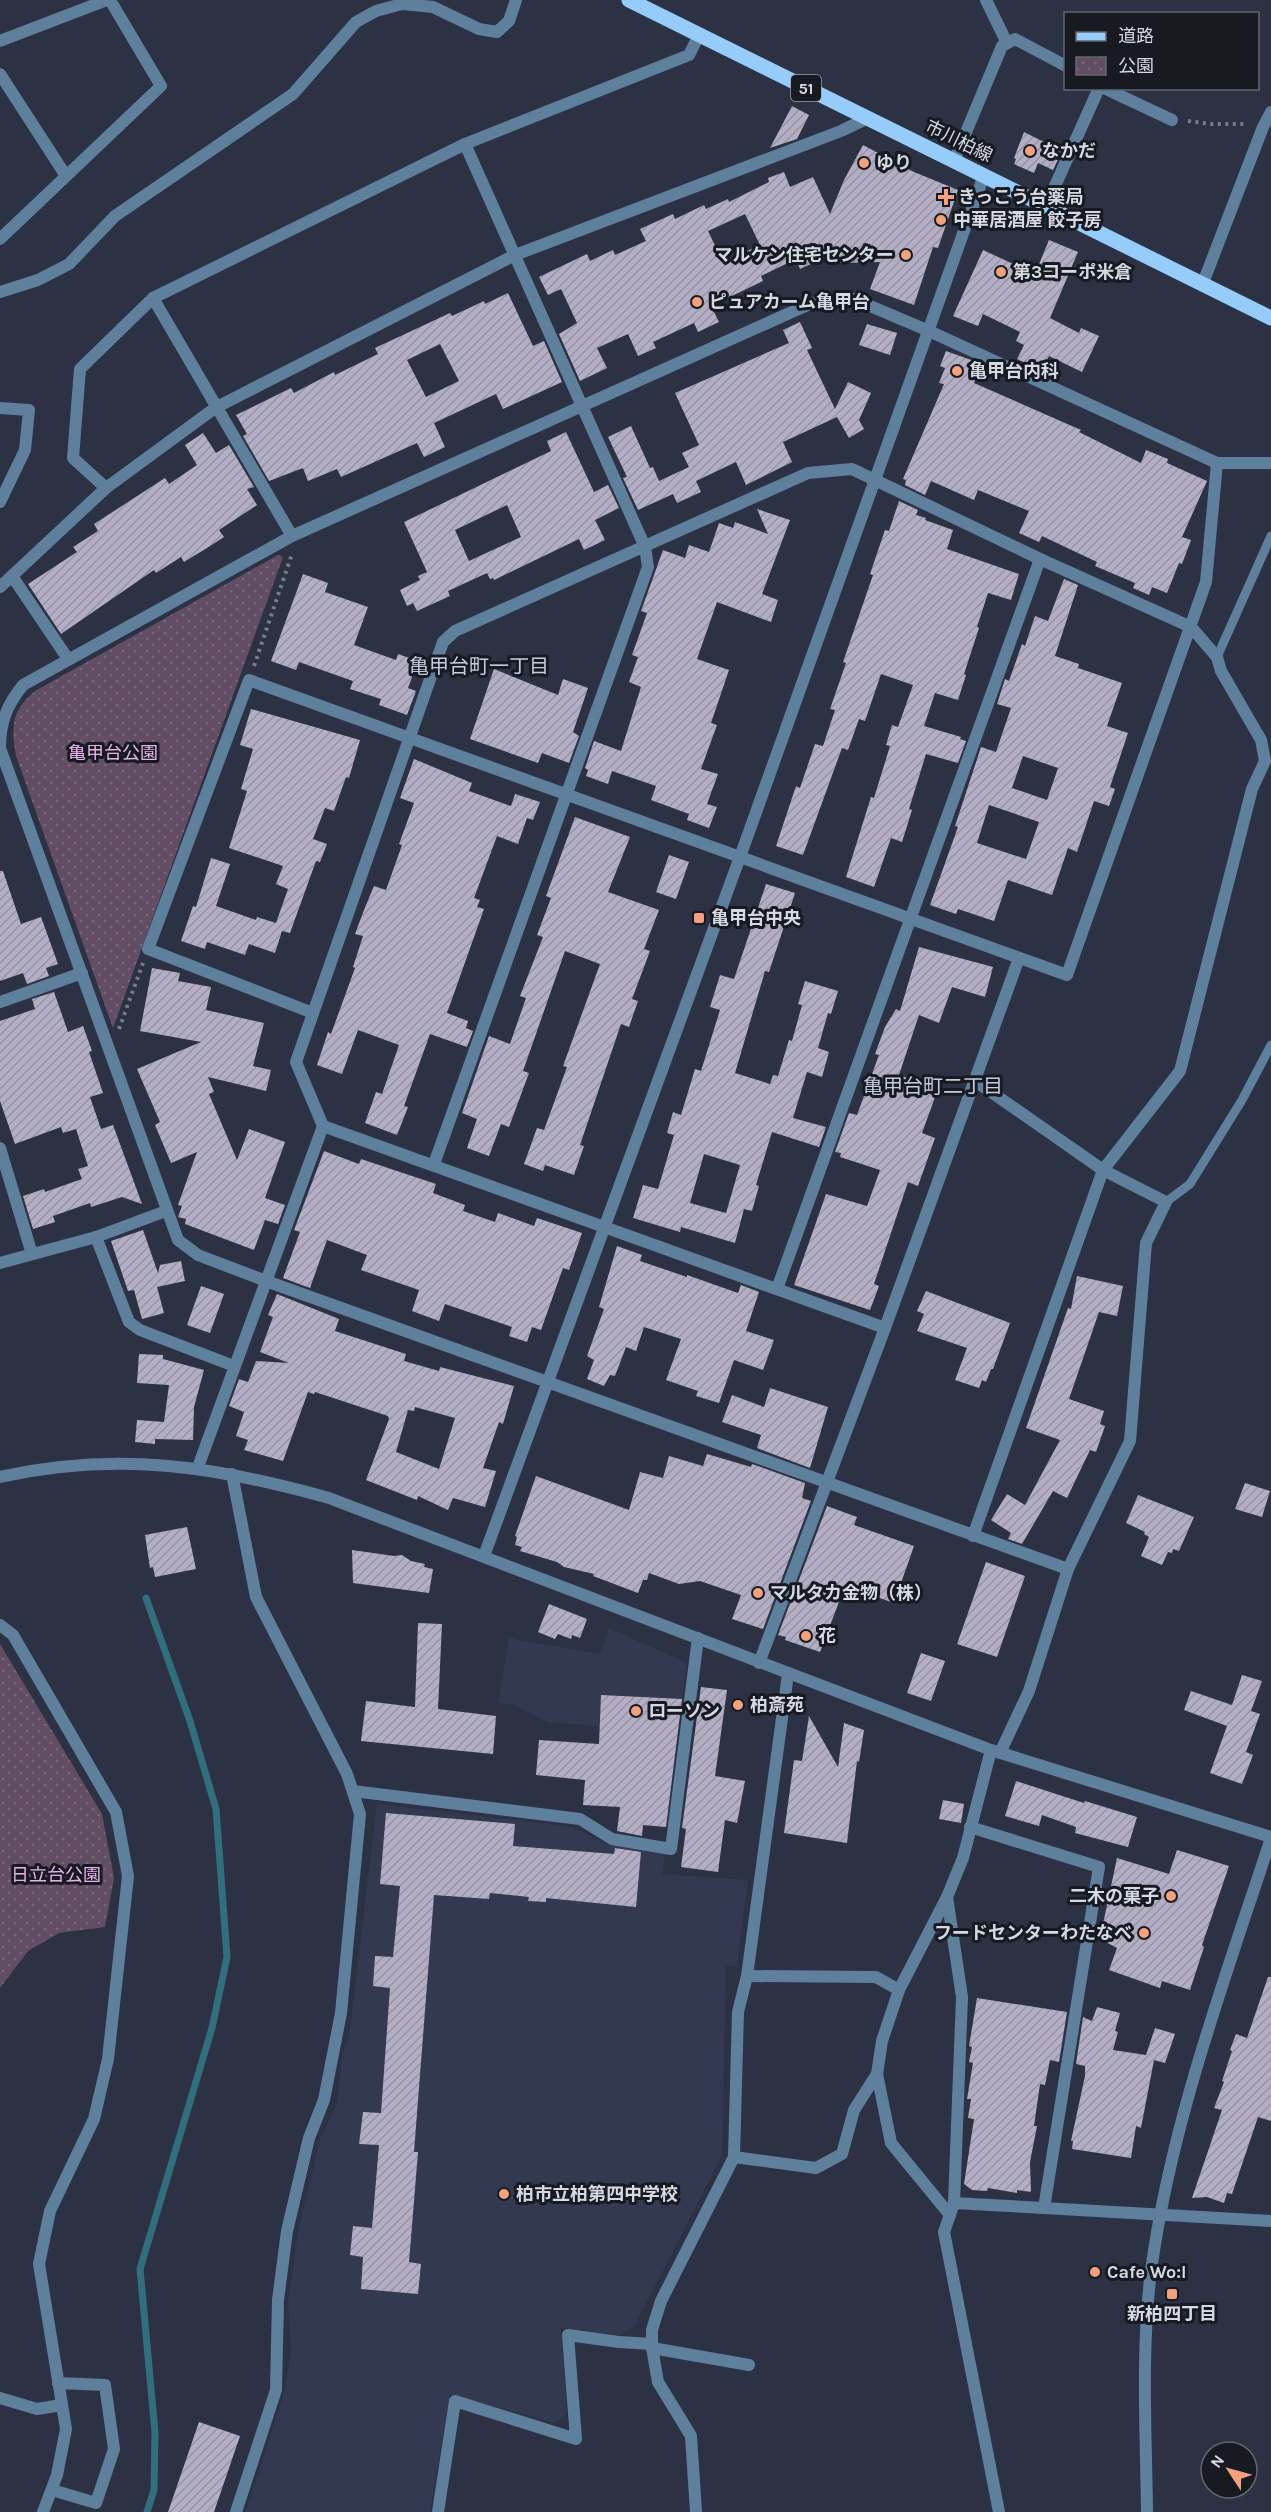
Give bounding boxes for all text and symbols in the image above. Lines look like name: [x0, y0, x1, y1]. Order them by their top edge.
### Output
legend: [1064, 12, 1259, 90]
text: 道路: [1118, 25, 1154, 47]
text: 公園: [1118, 55, 1154, 77]
road number: 51: [791, 75, 821, 101]
street label: 市川柏線: [922, 115, 996, 167]
place label: なかだ: [1042, 140, 1096, 162]
marker: なかだ: [1023, 144, 1037, 158]
place label: ゆり: [876, 152, 912, 174]
marker: ゆり: [857, 156, 871, 170]
place label: きっこう台薬局: [958, 186, 1083, 208]
marker: きっこう台薬局: [939, 190, 953, 204]
place label: 中華居酒屋 餃子房: [953, 209, 1102, 231]
marker: 中華居酒屋 餃子房: [934, 213, 948, 227]
place label: マルケン住宅センター: [715, 244, 894, 266]
marker: マルケン住宅センター: [899, 248, 913, 262]
place label: 第3コーポ米倉: [1013, 261, 1132, 283]
marker: 第3コーポ米倉: [994, 265, 1008, 279]
place label: ピュアカーム亀甲台: [709, 291, 870, 313]
marker: ピュアカーム亀甲台: [690, 295, 704, 309]
place label: 亀甲台内科: [969, 360, 1059, 382]
marker: 亀甲台内科: [950, 364, 964, 378]
district label: 亀甲台町一丁目: [409, 655, 549, 678]
park label: 亀甲台公園: [68, 742, 158, 764]
place label: 亀甲台中央: [711, 907, 801, 929]
marker: 亀甲台中央: [692, 911, 706, 925]
district label: 亀甲台町二丁目: [863, 1075, 1003, 1098]
place label: マルタカ金物（株）: [770, 1582, 932, 1604]
marker: マルタカ金物（株）: [751, 1586, 765, 1600]
place label: 花: [818, 1625, 836, 1647]
marker: 花: [799, 1629, 813, 1643]
place label: 柏斎苑: [750, 1694, 804, 1716]
marker: 柏斎苑: [731, 1698, 745, 1712]
place label: ローソン: [648, 1700, 720, 1722]
marker: ローソン: [629, 1704, 643, 1718]
park label: 日立台公園: [11, 1864, 101, 1886]
place label: 二木の菓子: [1069, 1885, 1159, 1907]
marker: 二木の菓子: [1164, 1889, 1178, 1903]
place label: フードセンターわたなべ: [934, 1922, 1132, 1944]
marker: フードセンターわたなべ: [1137, 1926, 1151, 1940]
place label: 柏市立柏第四中学校: [516, 2183, 678, 2205]
marker: 柏市立柏第四中学校: [497, 2187, 511, 2201]
place label: Cafe Wo:l: [1107, 2261, 1186, 2283]
marker: Cafe Wo:l: [1088, 2265, 1102, 2279]
marker: 新柏四丁目: [1165, 2287, 1179, 2301]
place label: 新柏四丁目: [1127, 2303, 1217, 2325]
north arrow: [1199, 2440, 1259, 2500]
text: N: [1206, 2451, 1228, 2472]

